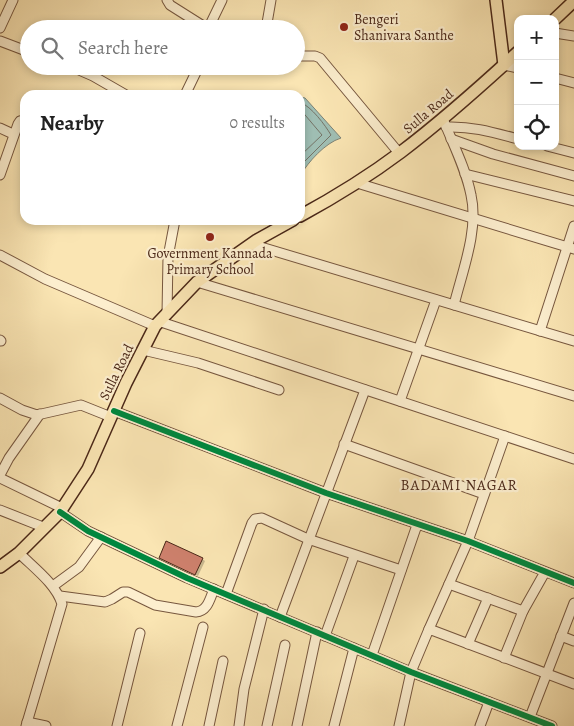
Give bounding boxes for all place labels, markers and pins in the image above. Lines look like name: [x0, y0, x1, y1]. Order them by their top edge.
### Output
place label: Bengeri Shanivara Santhe: [354, 10, 454, 45]
marker: Bengeri Shanivara Santhe: [338, 21, 350, 33]
marker: Government Kannada Primary School: [204, 231, 216, 243]
place label: Government Kannada Primary School: [147, 244, 273, 279]

